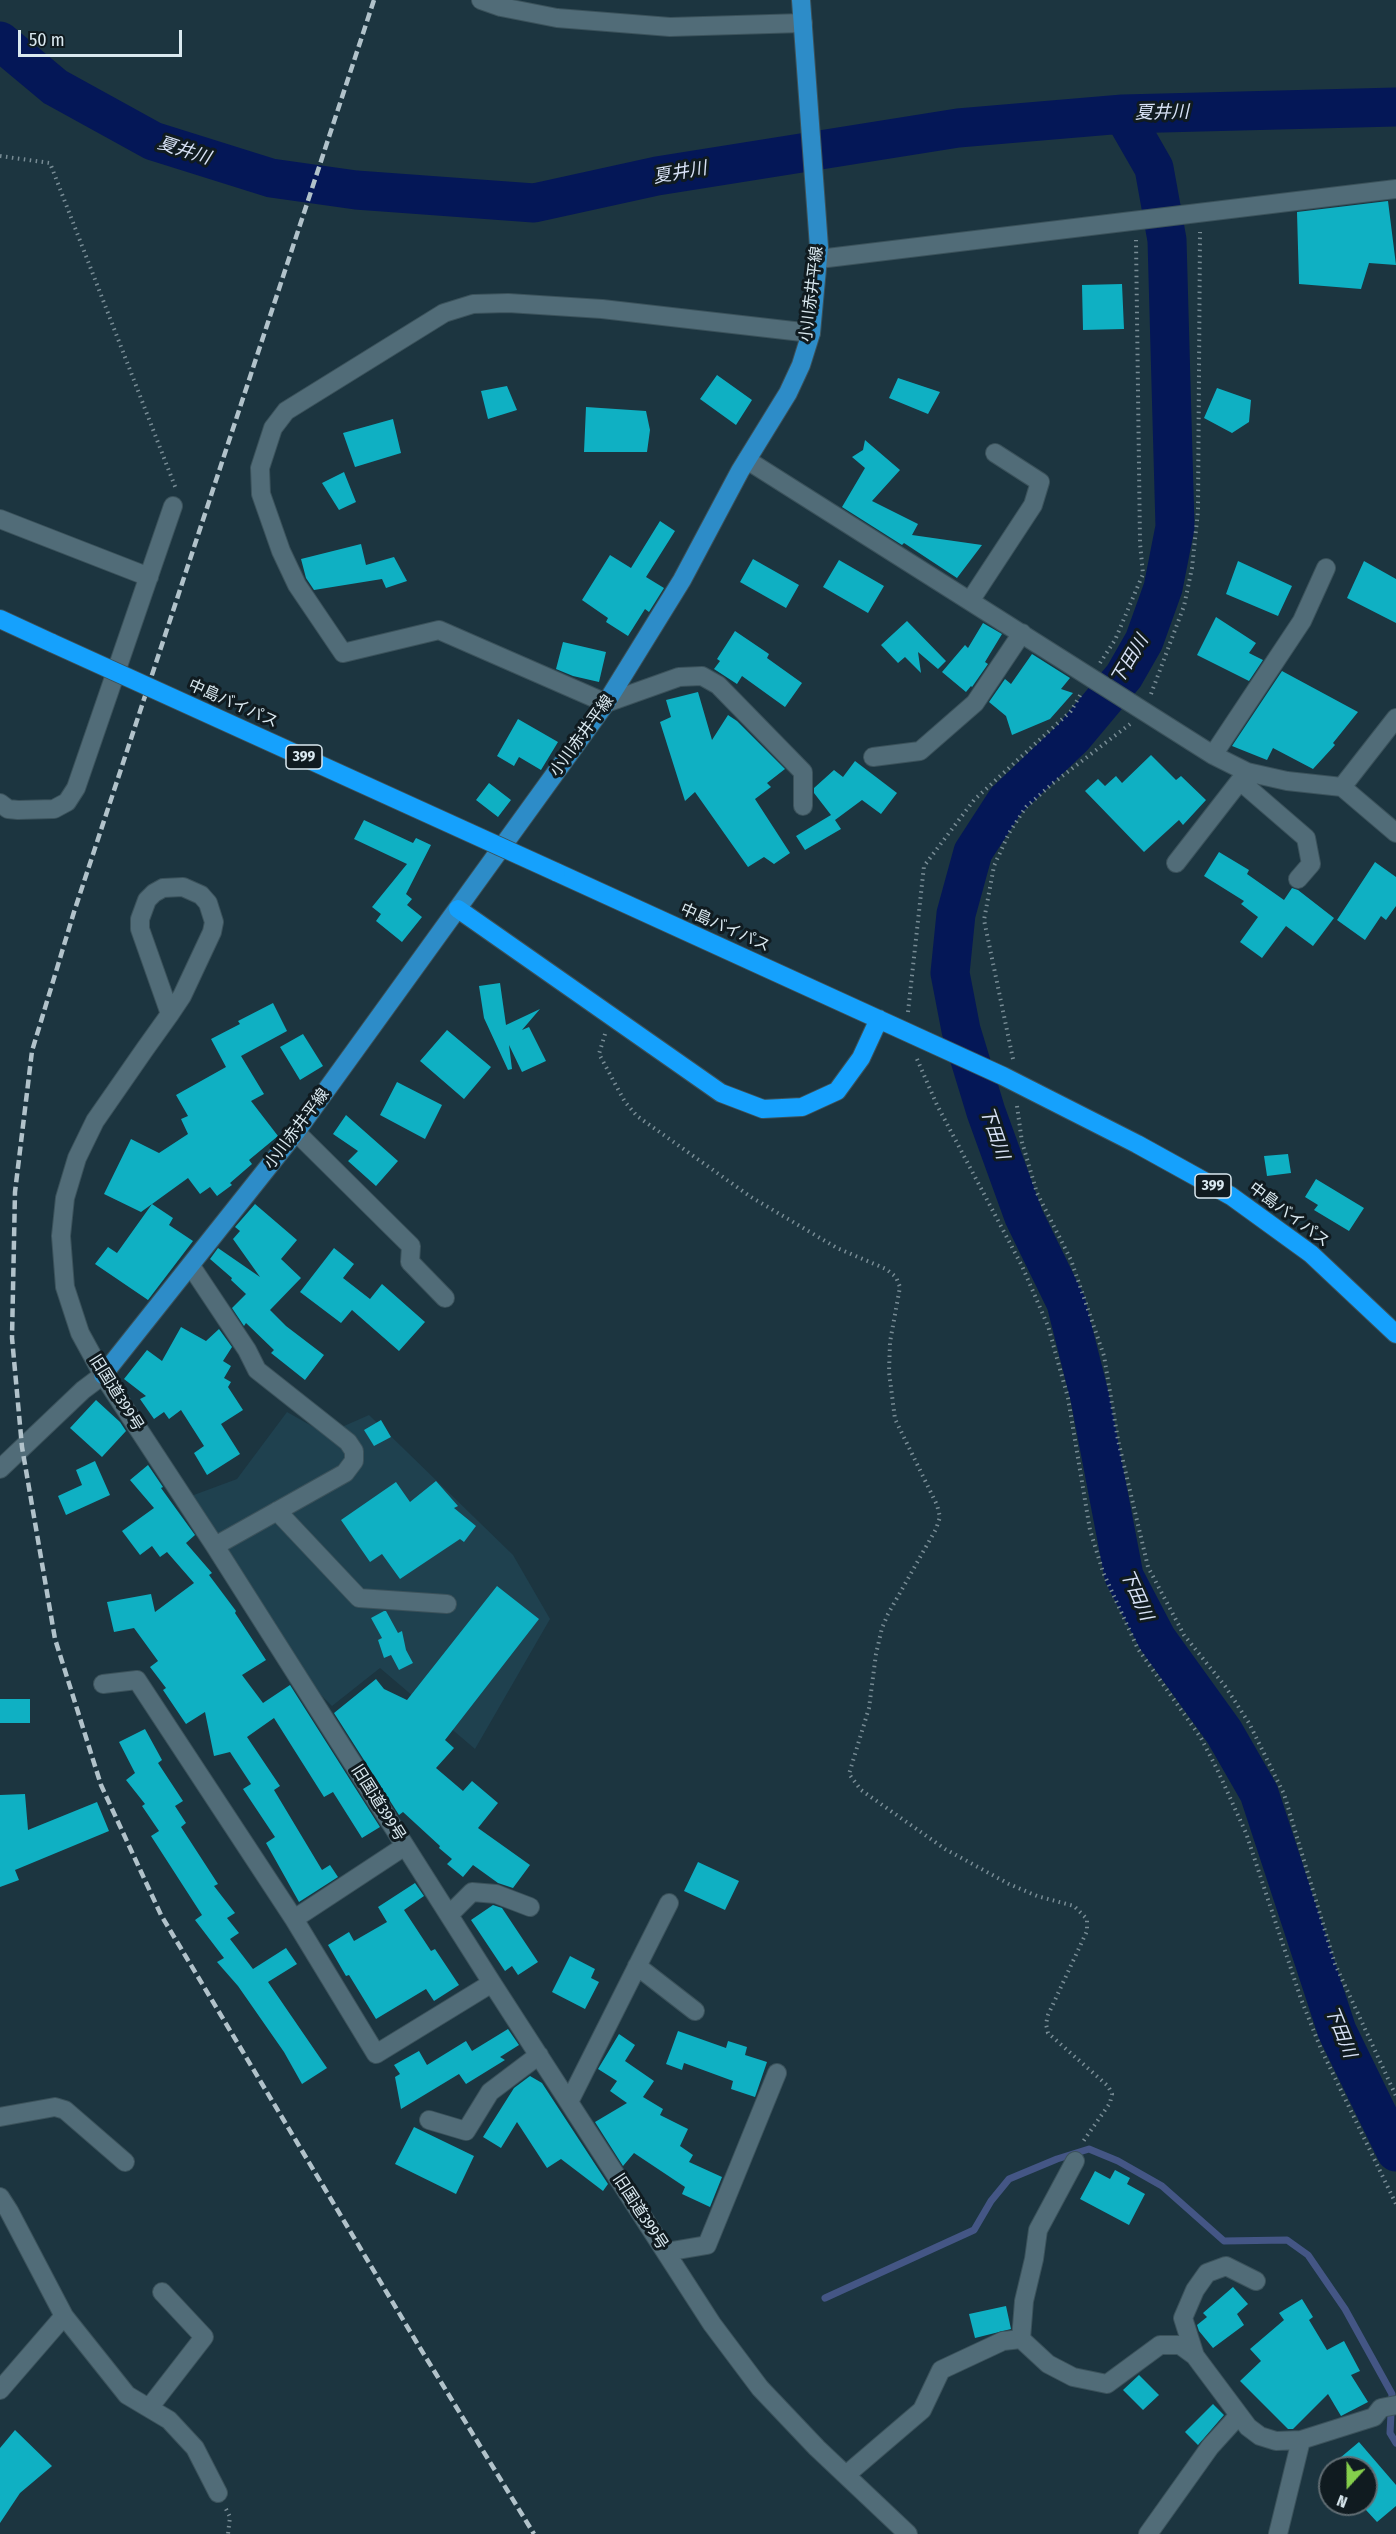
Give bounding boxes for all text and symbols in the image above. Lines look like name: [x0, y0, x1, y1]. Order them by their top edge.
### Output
scale bar: [21, 18, 184, 56]
text: 50 m: [29, 29, 65, 51]
water label: 夏井川: [1135, 102, 1189, 124]
water label: 夏井川: [155, 132, 213, 170]
water label: 夏井川: [652, 158, 708, 188]
street label: 小川赤井平線: [797, 245, 827, 343]
water label: 下田川: [1107, 631, 1153, 689]
street label: 中島バイパス: [185, 676, 281, 732]
street label: 小川赤井平線: [546, 692, 618, 780]
road number: 399: [286, 745, 322, 769]
street label: 中島バイパス: [677, 900, 773, 956]
street label: 小川赤井平線: [260, 1085, 334, 1173]
water label: 下田川: [975, 1104, 1013, 1162]
road number: 399: [1195, 1174, 1231, 1198]
street label: 中島バイパス: [1245, 1178, 1333, 1252]
street label: 旧国道399号: [85, 1351, 147, 1435]
water label: 下田川: [1115, 1566, 1157, 1624]
street label: 旧国道399号: [347, 1761, 409, 1845]
water label: 下田川: [1320, 2003, 1360, 2061]
street label: 旧国道399号: [608, 2170, 672, 2254]
north arrow: [1318, 2456, 1378, 2516]
text: N: [1334, 2491, 1350, 2512]

